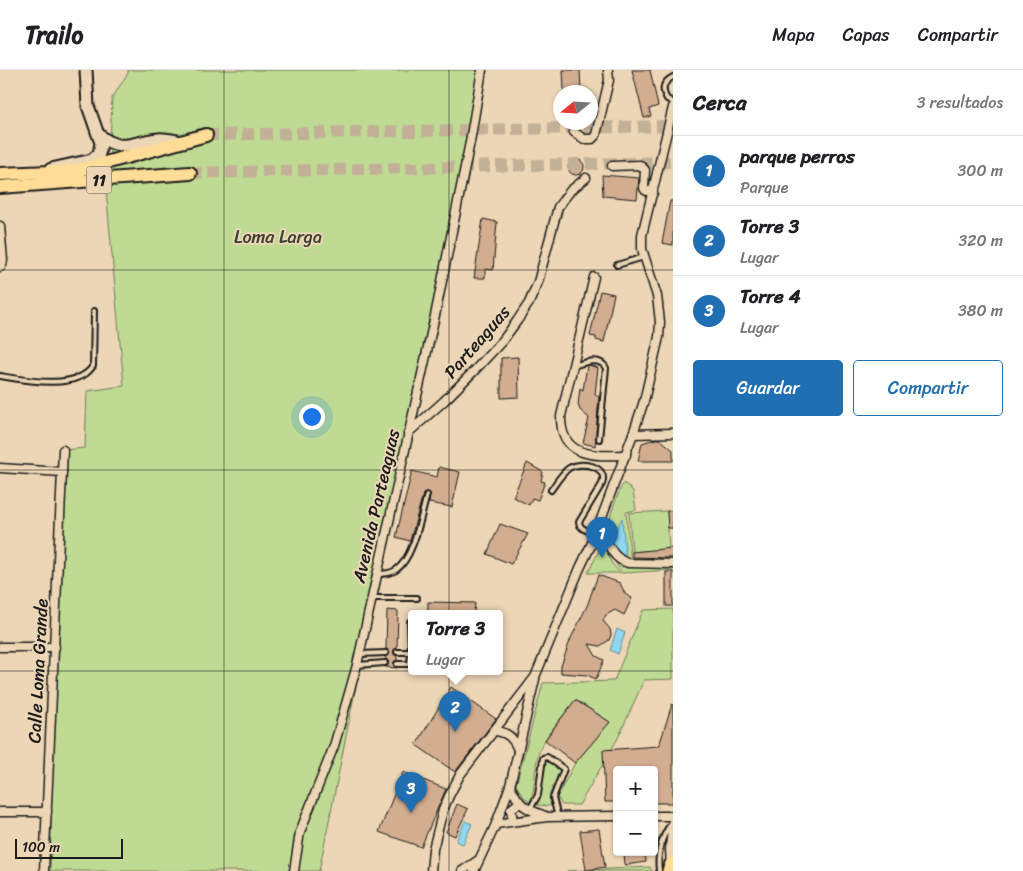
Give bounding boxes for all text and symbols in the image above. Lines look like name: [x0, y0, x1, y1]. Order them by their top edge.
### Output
text: Trailo: [25, 14, 83, 56]
text: Mapa: [772, 19, 815, 51]
text: Capas: [843, 19, 890, 51]
text: Compartir: [918, 19, 998, 51]
text: Cerca: [693, 84, 747, 122]
north arrow: [553, 85, 598, 130]
text: 3 resultados: [917, 88, 1003, 117]
text: parque perros: [740, 140, 855, 173]
text: 1: [706, 156, 712, 185]
text: 300 m: [958, 156, 1003, 185]
road number: 11: [86, 166, 112, 194]
text: Parque: [740, 173, 788, 202]
text: Torre 3: [740, 210, 799, 243]
park label: Loma Larga: [234, 221, 322, 253]
text: 2: [704, 226, 714, 255]
text: 320 m: [958, 226, 1003, 255]
text: Lugar: [740, 243, 779, 272]
text: Torre 4: [740, 280, 801, 313]
text: 3: [705, 296, 713, 325]
text: 380 m: [958, 296, 1003, 325]
street label: Parteaguas: [436, 297, 519, 386]
text: Lugar: [740, 313, 779, 342]
button: Guardar: [693, 360, 843, 416]
button: Compartir: [853, 360, 1003, 416]
your location: [299, 404, 325, 430]
street label: Avenida Parteaguas: [343, 425, 409, 587]
pin: 1: [586, 517, 618, 558]
street label: Calle Loma Grande: [18, 598, 58, 744]
popup: [408, 610, 503, 675]
text: Torre 3: [426, 612, 485, 645]
text: Lugar: [426, 645, 465, 674]
pin: 2: [439, 691, 471, 732]
map controls: [613, 766, 658, 856]
button: +: [613, 766, 658, 811]
pin: 3: [395, 772, 427, 813]
button: −: [613, 811, 658, 856]
text: 100 m: [22, 835, 60, 860]
scale bar: [15, 836, 122, 859]

